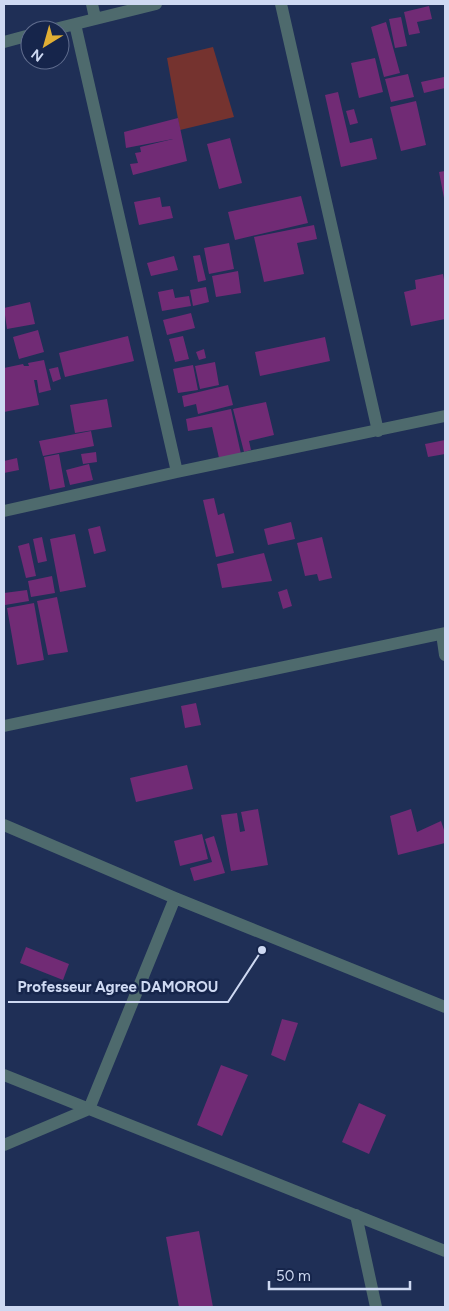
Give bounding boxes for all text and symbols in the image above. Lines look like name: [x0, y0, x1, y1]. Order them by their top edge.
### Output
north arrow: [20, 20, 70, 70]
text: N: [28, 45, 47, 65]
callout: Professeur Agree DAMOROU: [8, 972, 228, 1002]
text: Professeur Agree DAMOROU: [18, 978, 218, 996]
scale bar: [269, 1258, 410, 1290]
text: 50 m: [276, 1267, 311, 1285]

